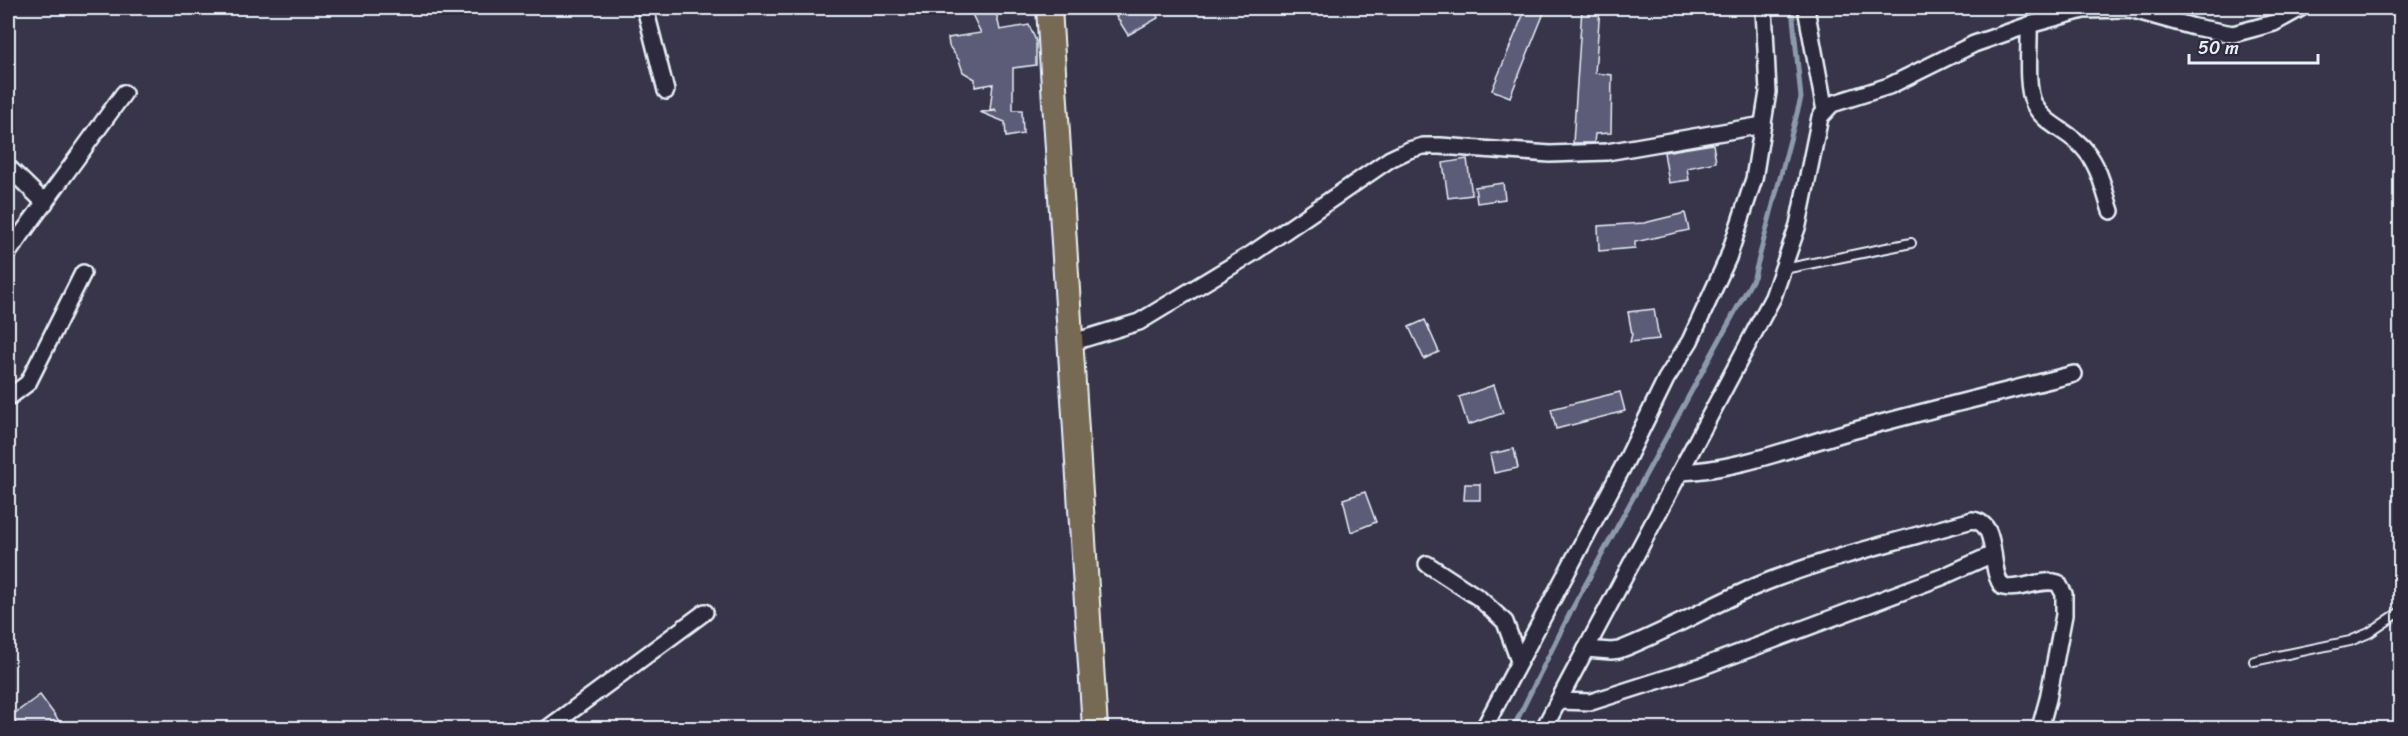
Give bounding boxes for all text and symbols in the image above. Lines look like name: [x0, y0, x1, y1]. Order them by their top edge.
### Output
scale bar: [2189, 27, 2318, 65]
text: 50 m: [2198, 32, 2239, 64]

